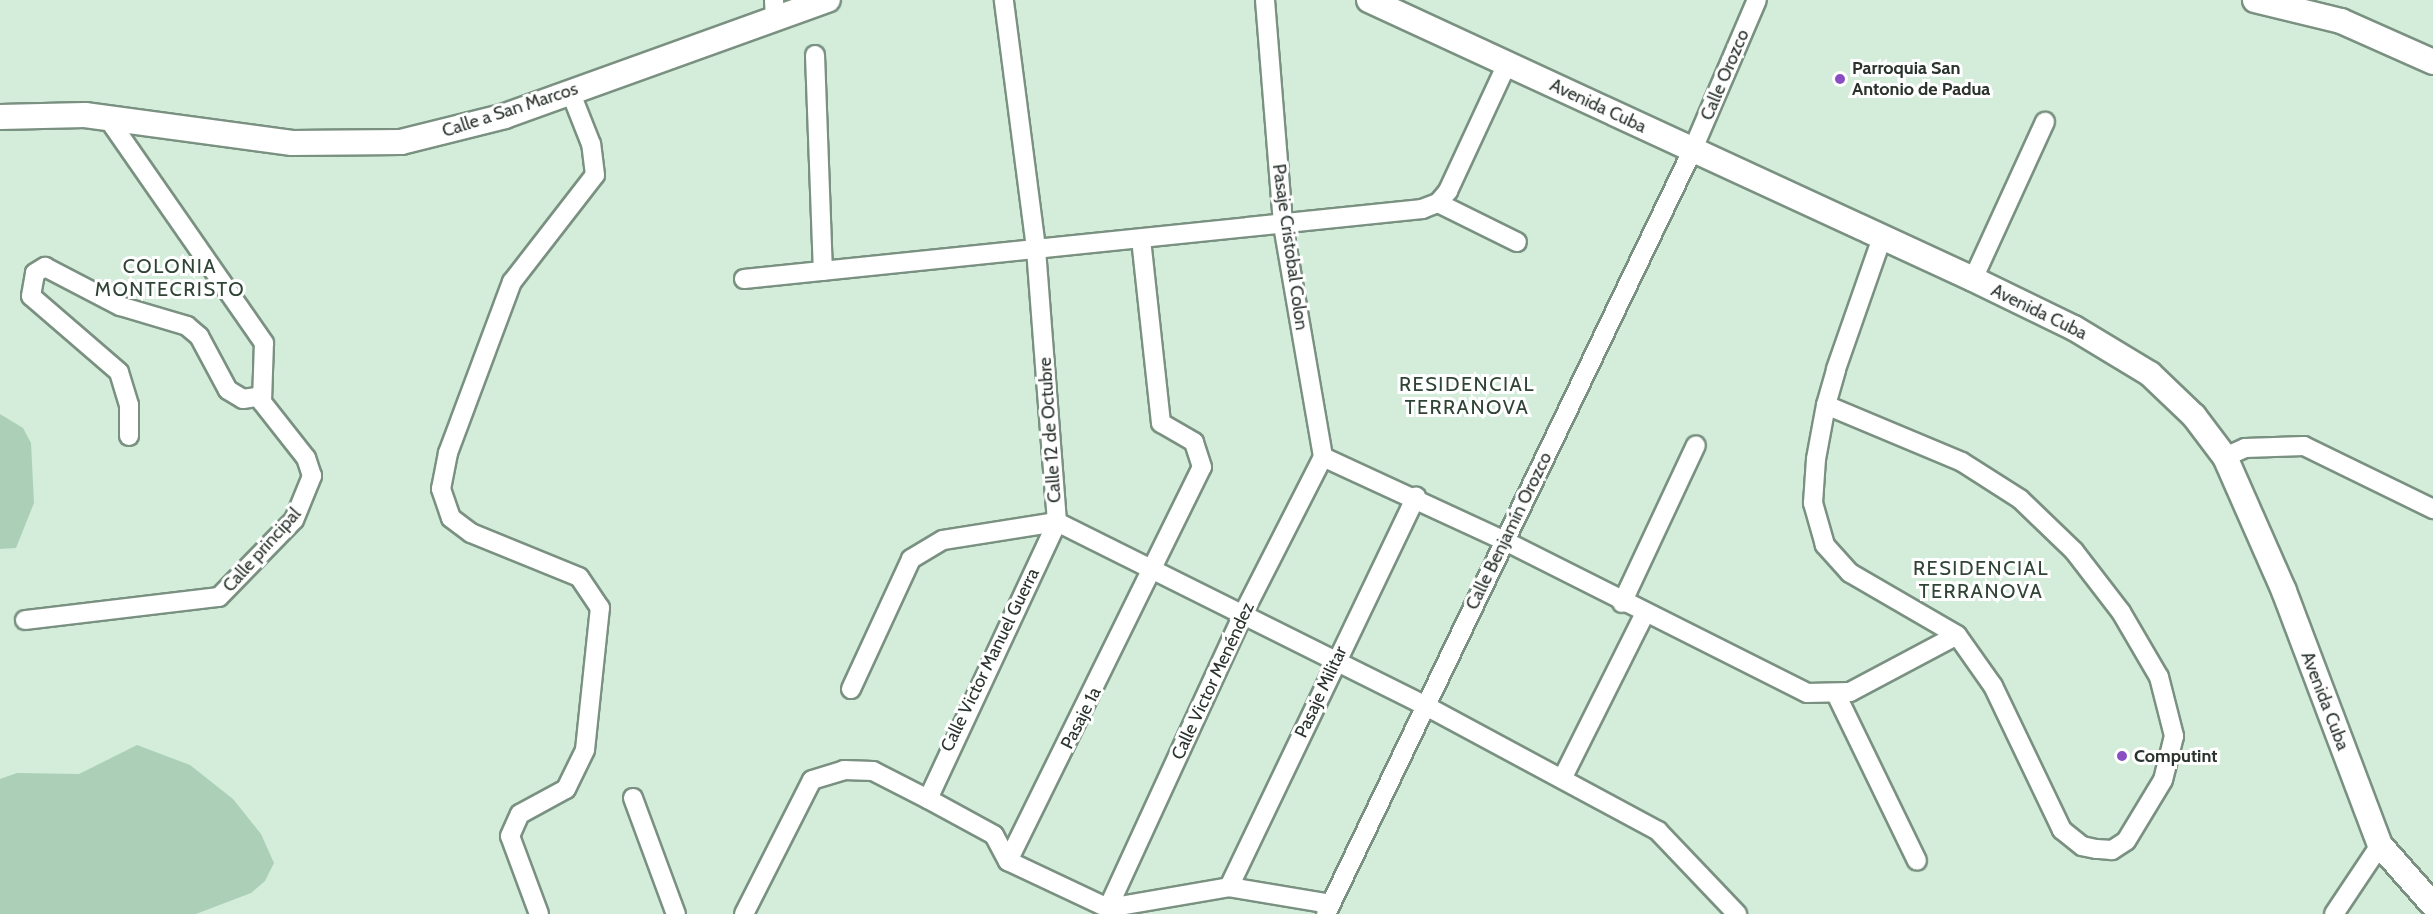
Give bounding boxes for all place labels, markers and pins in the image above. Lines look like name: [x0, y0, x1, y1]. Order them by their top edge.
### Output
place label: Parroquia San Antonio de Padua: [1852, 58, 1990, 100]
marker: Parroquia San Antonio de Padua: [1833, 72, 1847, 86]
place label: Computint: [2134, 745, 2217, 767]
marker: Computint: [2115, 749, 2129, 763]

